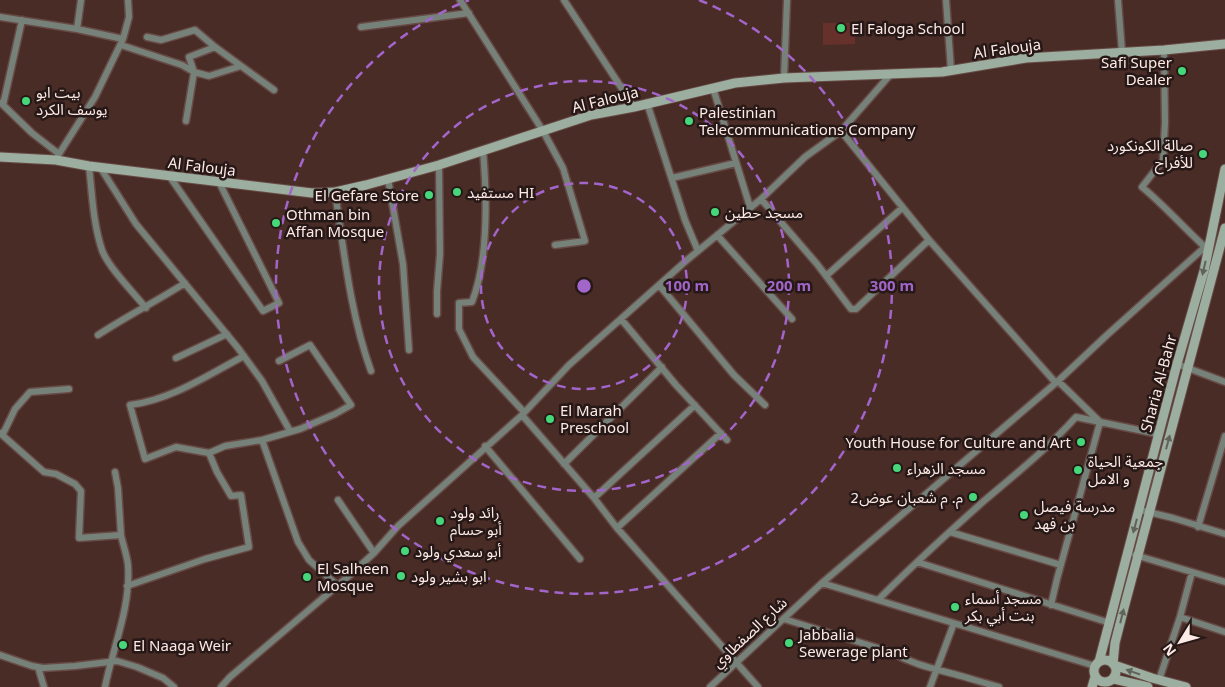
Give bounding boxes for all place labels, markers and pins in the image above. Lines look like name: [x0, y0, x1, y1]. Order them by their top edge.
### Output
place label: El Faloga School: [851, 18, 965, 38]
marker: El Faloga School: [835, 22, 847, 34]
place label: Safi Super Dealer: [1101, 52, 1172, 89]
marker: Safi Super Dealer: [1176, 65, 1188, 77]
place label: بيت ابو يوسف الكرد: [36, 82, 107, 119]
marker: بيت ابو يوسف الكرد: [20, 95, 32, 107]
place label: Palestinian Telecommunications Company: [699, 102, 916, 139]
marker: Palestinian Telecommunications Company: [683, 115, 695, 127]
place label: صالة الكونكورد للأفراح: [1107, 135, 1193, 175]
marker: صالة الكونكورد للأفراح: [1197, 148, 1209, 160]
place label: مستفيد HI: [467, 182, 534, 202]
place label: El Gefare Store: [315, 185, 419, 205]
marker: مستفيد HI: [451, 186, 463, 198]
marker: El Gefare Store: [423, 189, 435, 201]
place label: مسجد حطين: [725, 202, 803, 222]
place label: Othman bin Affan Mosque: [286, 204, 384, 241]
marker: مسجد حطين: [709, 206, 721, 218]
marker: Othman bin Affan Mosque: [270, 217, 282, 229]
centre of rings: [575, 277, 593, 295]
place label: El Marah Preschool: [560, 400, 629, 437]
marker: El Marah Preschool: [544, 413, 556, 425]
place label: Youth House for Culture and Art: [845, 432, 1072, 452]
marker: Youth House for Culture and Art: [1075, 436, 1087, 448]
place label: جمعية الحياة و الامل: [1088, 451, 1163, 488]
place label: مسجد الزهراء: [907, 458, 986, 478]
marker: مسجد الزهراء: [891, 462, 903, 474]
marker: جمعية الحياة و الامل: [1072, 464, 1084, 476]
place label: م. م شعبان عوض2: [851, 487, 963, 509]
marker: م. م شعبان عوض2: [967, 491, 979, 503]
place label: مدرسة فيصل بن فهد: [1034, 496, 1115, 533]
place label: رائد ولود أبو حسام: [450, 502, 502, 541]
marker: مدرسة فيصل بن فهد: [1018, 509, 1030, 521]
marker: رائد ولود أبو حسام: [434, 515, 446, 527]
place label: أبو سعدي ولود: [415, 541, 501, 563]
marker: أبو سعدي ولود: [399, 545, 411, 557]
place label: El Salheen Mosque: [317, 558, 389, 595]
place label: ابو بشير ولود: [411, 566, 487, 586]
marker: ابو بشير ولود: [395, 570, 407, 582]
marker: El Salheen Mosque: [301, 571, 313, 583]
place label: مسجد أسماء بنت أبي بكر: [964, 588, 1042, 627]
marker: مسجد أسماء بنت أبي بكر: [949, 601, 961, 613]
place label: Jabbalia Sewerage plant: [797, 624, 908, 661]
place label: El Naaga Weir: [133, 635, 231, 655]
marker: Jabbalia Sewerage plant: [783, 637, 795, 649]
marker: El Naaga Weir: [117, 639, 129, 651]

